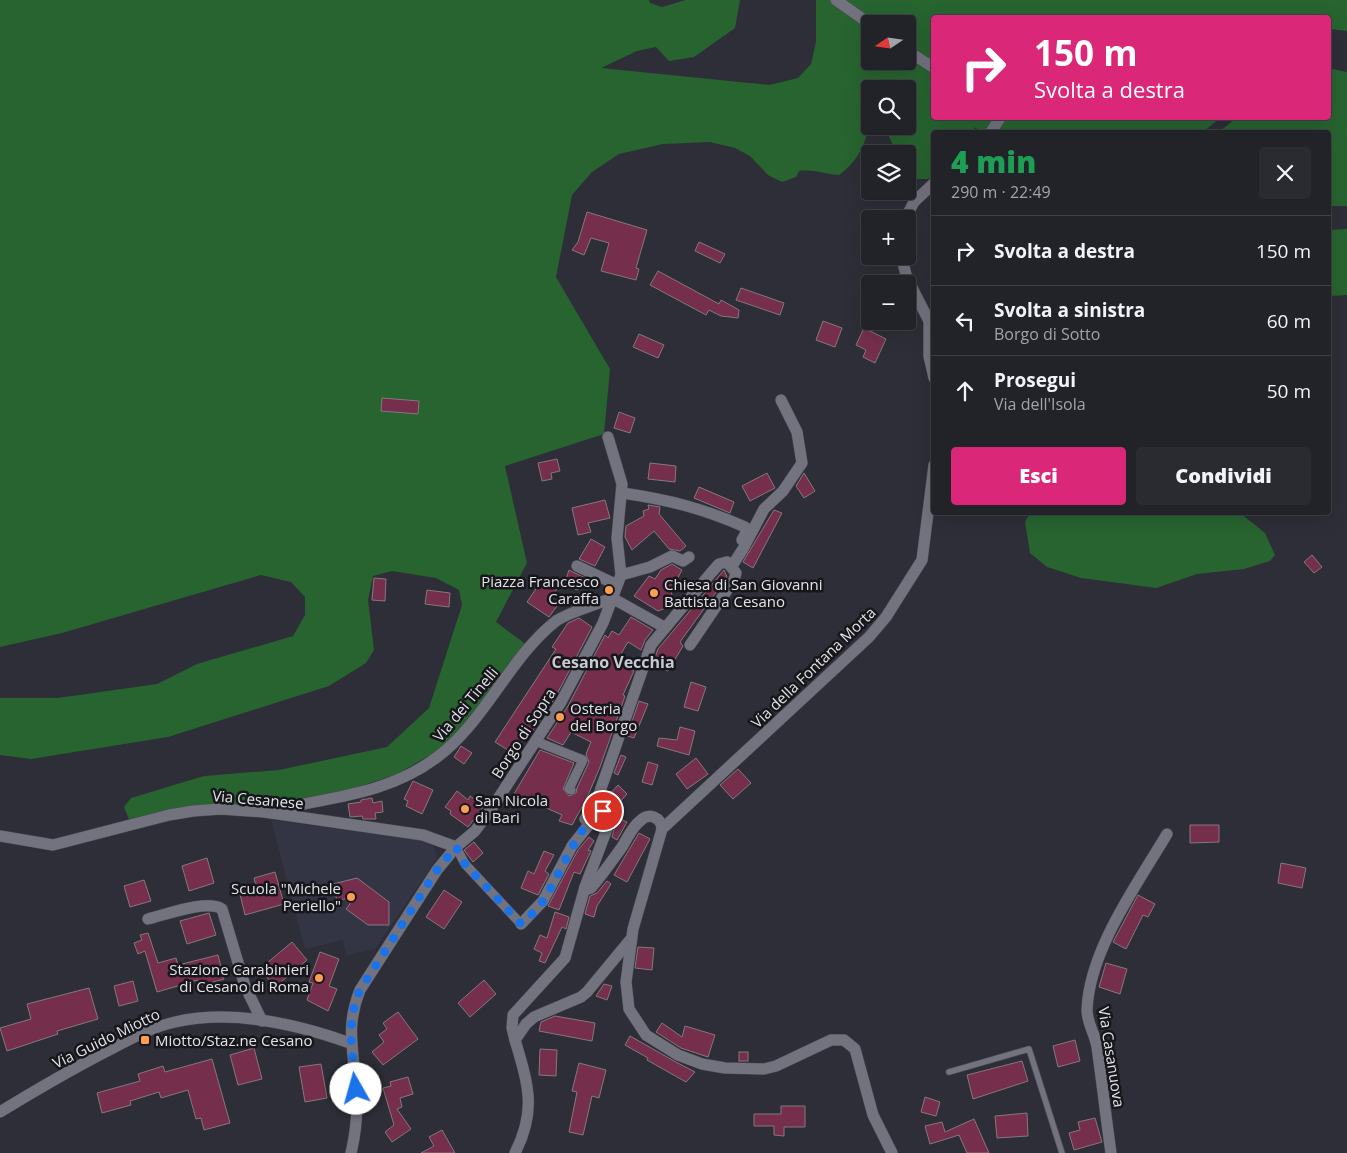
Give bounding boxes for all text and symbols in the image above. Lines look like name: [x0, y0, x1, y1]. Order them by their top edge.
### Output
north arrow: [861, 15, 916, 70]
map controls: [861, 15, 916, 330]
text: 150 m: [1034, 29, 1138, 76]
icon: right: [951, 35, 1016, 100]
text: Svolta a destra: [1034, 74, 1185, 104]
button: search: [861, 80, 916, 135]
text: 4 min: [951, 141, 1036, 182]
button: layers: [861, 145, 916, 200]
button: close: [1259, 147, 1311, 199]
text: 290 m · 22:49: [951, 181, 1051, 203]
button: +: [861, 210, 916, 265]
icon: right: [951, 237, 979, 265]
text: Svolta a destra: [994, 238, 1135, 264]
text: 150 m: [1256, 238, 1311, 264]
button: −: [861, 275, 916, 330]
text: Svolta a sinistra: [994, 297, 1145, 323]
icon: left: [951, 307, 979, 335]
text: 60 m: [1267, 308, 1311, 334]
text: Borgo di Sotto: [994, 323, 1100, 345]
text: Prosegui: [994, 367, 1076, 393]
icon: ahead: [951, 377, 979, 405]
text: 50 m: [1267, 378, 1311, 404]
text: Via dell'Isola: [994, 393, 1086, 415]
button: Esci: [951, 447, 1126, 505]
button: Condividi: [1136, 447, 1311, 505]
place label: Piazza Francesco Caraffa: [481, 571, 599, 608]
place label: Chiesa di San Giovanni Battista a Cesano: [664, 574, 822, 611]
marker: Piazza Francesco Caraffa: [603, 584, 615, 596]
marker: Chiesa di San Giovanni Battista a Cesano: [648, 587, 660, 599]
street label: Via della Fontana Morta: [746, 602, 880, 732]
district label: Cesano Vecchia: [551, 651, 675, 673]
street label: Via dei Tinelli: [428, 663, 502, 745]
street label: Borgo di Sopra: [486, 684, 560, 782]
place label: Osteria del Borgo: [570, 698, 637, 735]
marker: Osteria del Borgo: [554, 711, 566, 723]
street label: Via Cesanese: [212, 785, 304, 813]
place label: San Nicola di Bari: [475, 790, 548, 827]
pin: [582, 790, 624, 832]
icon: arrive: [589, 797, 617, 825]
marker: San Nicola di Bari: [459, 803, 471, 815]
place label: Scuola "Michele Periello": [231, 878, 341, 915]
marker: Scuola "Michele Periello": [345, 891, 357, 903]
place label: Stazione Carabinieri di Cesano di Roma: [169, 959, 309, 996]
marker: Stazione Carabinieri di Cesano di Roma: [313, 972, 325, 984]
street label: Via Guido Miotto: [49, 1003, 163, 1073]
street label: Via Casanuova: [1094, 1005, 1130, 1109]
place label: Miotto/Staz.ne Cesano: [155, 1030, 313, 1050]
marker: Miotto/Staz.ne Cesano: [139, 1034, 151, 1046]
position arrow: [329, 1062, 381, 1114]

